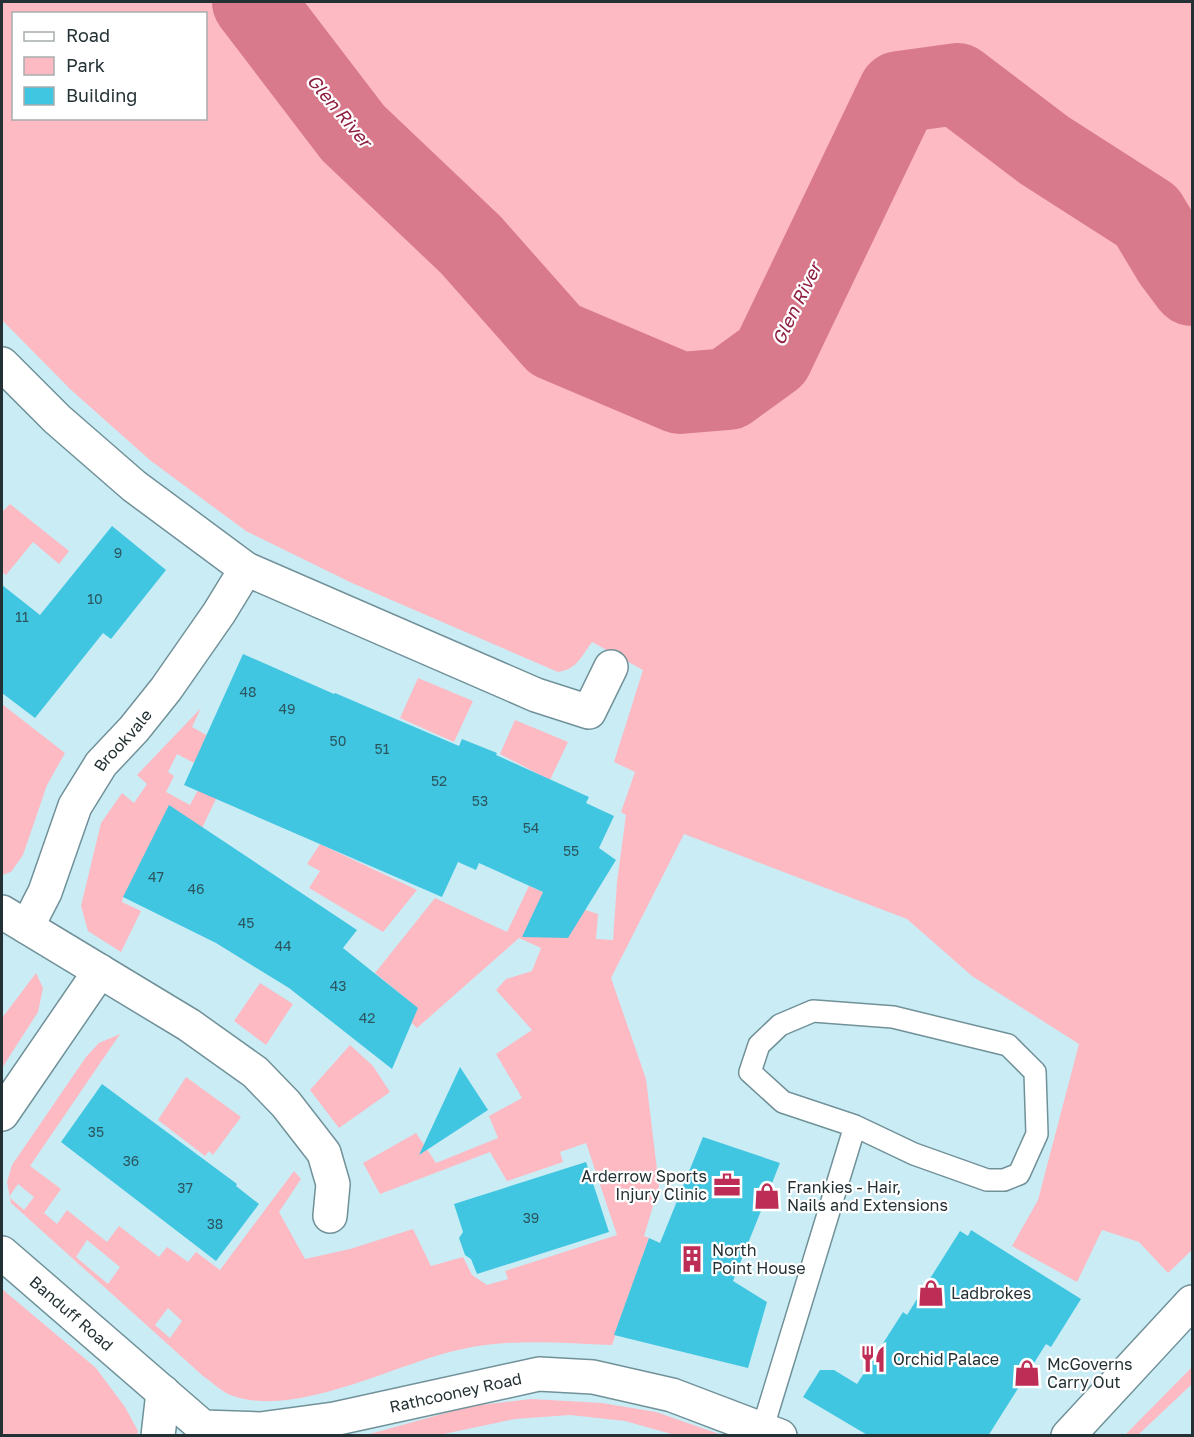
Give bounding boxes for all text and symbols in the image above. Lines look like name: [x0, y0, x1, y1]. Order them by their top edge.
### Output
legend: [12, 12, 207, 120]
text: Road: [66, 24, 110, 46]
text: Park: [66, 54, 105, 76]
water label: Glen River: [303, 69, 379, 154]
text: Building: [66, 84, 137, 106]
water label: Glen River: [767, 256, 827, 348]
house number: 9: [114, 544, 122, 561]
house number: 10: [87, 590, 103, 607]
house number: 11: [15, 608, 29, 625]
house number: 48: [239, 683, 257, 700]
house number: 49: [278, 700, 296, 717]
street label: Brookvale: [89, 705, 156, 775]
house number: 50: [330, 732, 346, 749]
house number: 51: [375, 740, 390, 757]
house number: 52: [431, 772, 447, 789]
house number: 53: [472, 792, 488, 809]
house number: 54: [523, 819, 539, 836]
house number: 55: [563, 842, 579, 859]
house number: 47: [148, 868, 164, 885]
house number: 46: [187, 880, 205, 897]
house number: 45: [238, 914, 254, 931]
house number: 44: [274, 937, 292, 954]
house number: 43: [330, 977, 346, 994]
house number: 42: [359, 1009, 375, 1026]
house number: 35: [88, 1123, 104, 1140]
house number: 36: [123, 1152, 139, 1169]
place label: Arderrow Sports Injury Clinic: [581, 1166, 707, 1204]
office icon: Arderrow Sports Injury Clinic: [712, 1170, 742, 1200]
place label: Frankies - Hair, Nails and Extensions: [787, 1177, 948, 1215]
house number: 37: [177, 1179, 193, 1196]
shop icon: Frankies - Hair, Nails and Extensions: [752, 1181, 782, 1211]
house number: 39: [523, 1209, 539, 1226]
house number: 38: [207, 1215, 223, 1232]
place label: North Point House: [712, 1240, 806, 1278]
building icon: North Point House: [677, 1244, 707, 1274]
street label: Banduff Road: [26, 1272, 118, 1355]
shop icon: Ladbrokes: [916, 1278, 946, 1308]
place label: Ladbrokes: [951, 1283, 1031, 1303]
restaurant icon: Orchid Palace: [858, 1344, 888, 1374]
place label: Orchid Palace: [893, 1349, 999, 1369]
place label: McGoverns Carry Out: [1047, 1354, 1133, 1392]
shop icon: McGoverns Carry Out: [1012, 1358, 1042, 1388]
street label: Rathcooney Road: [388, 1368, 524, 1417]

